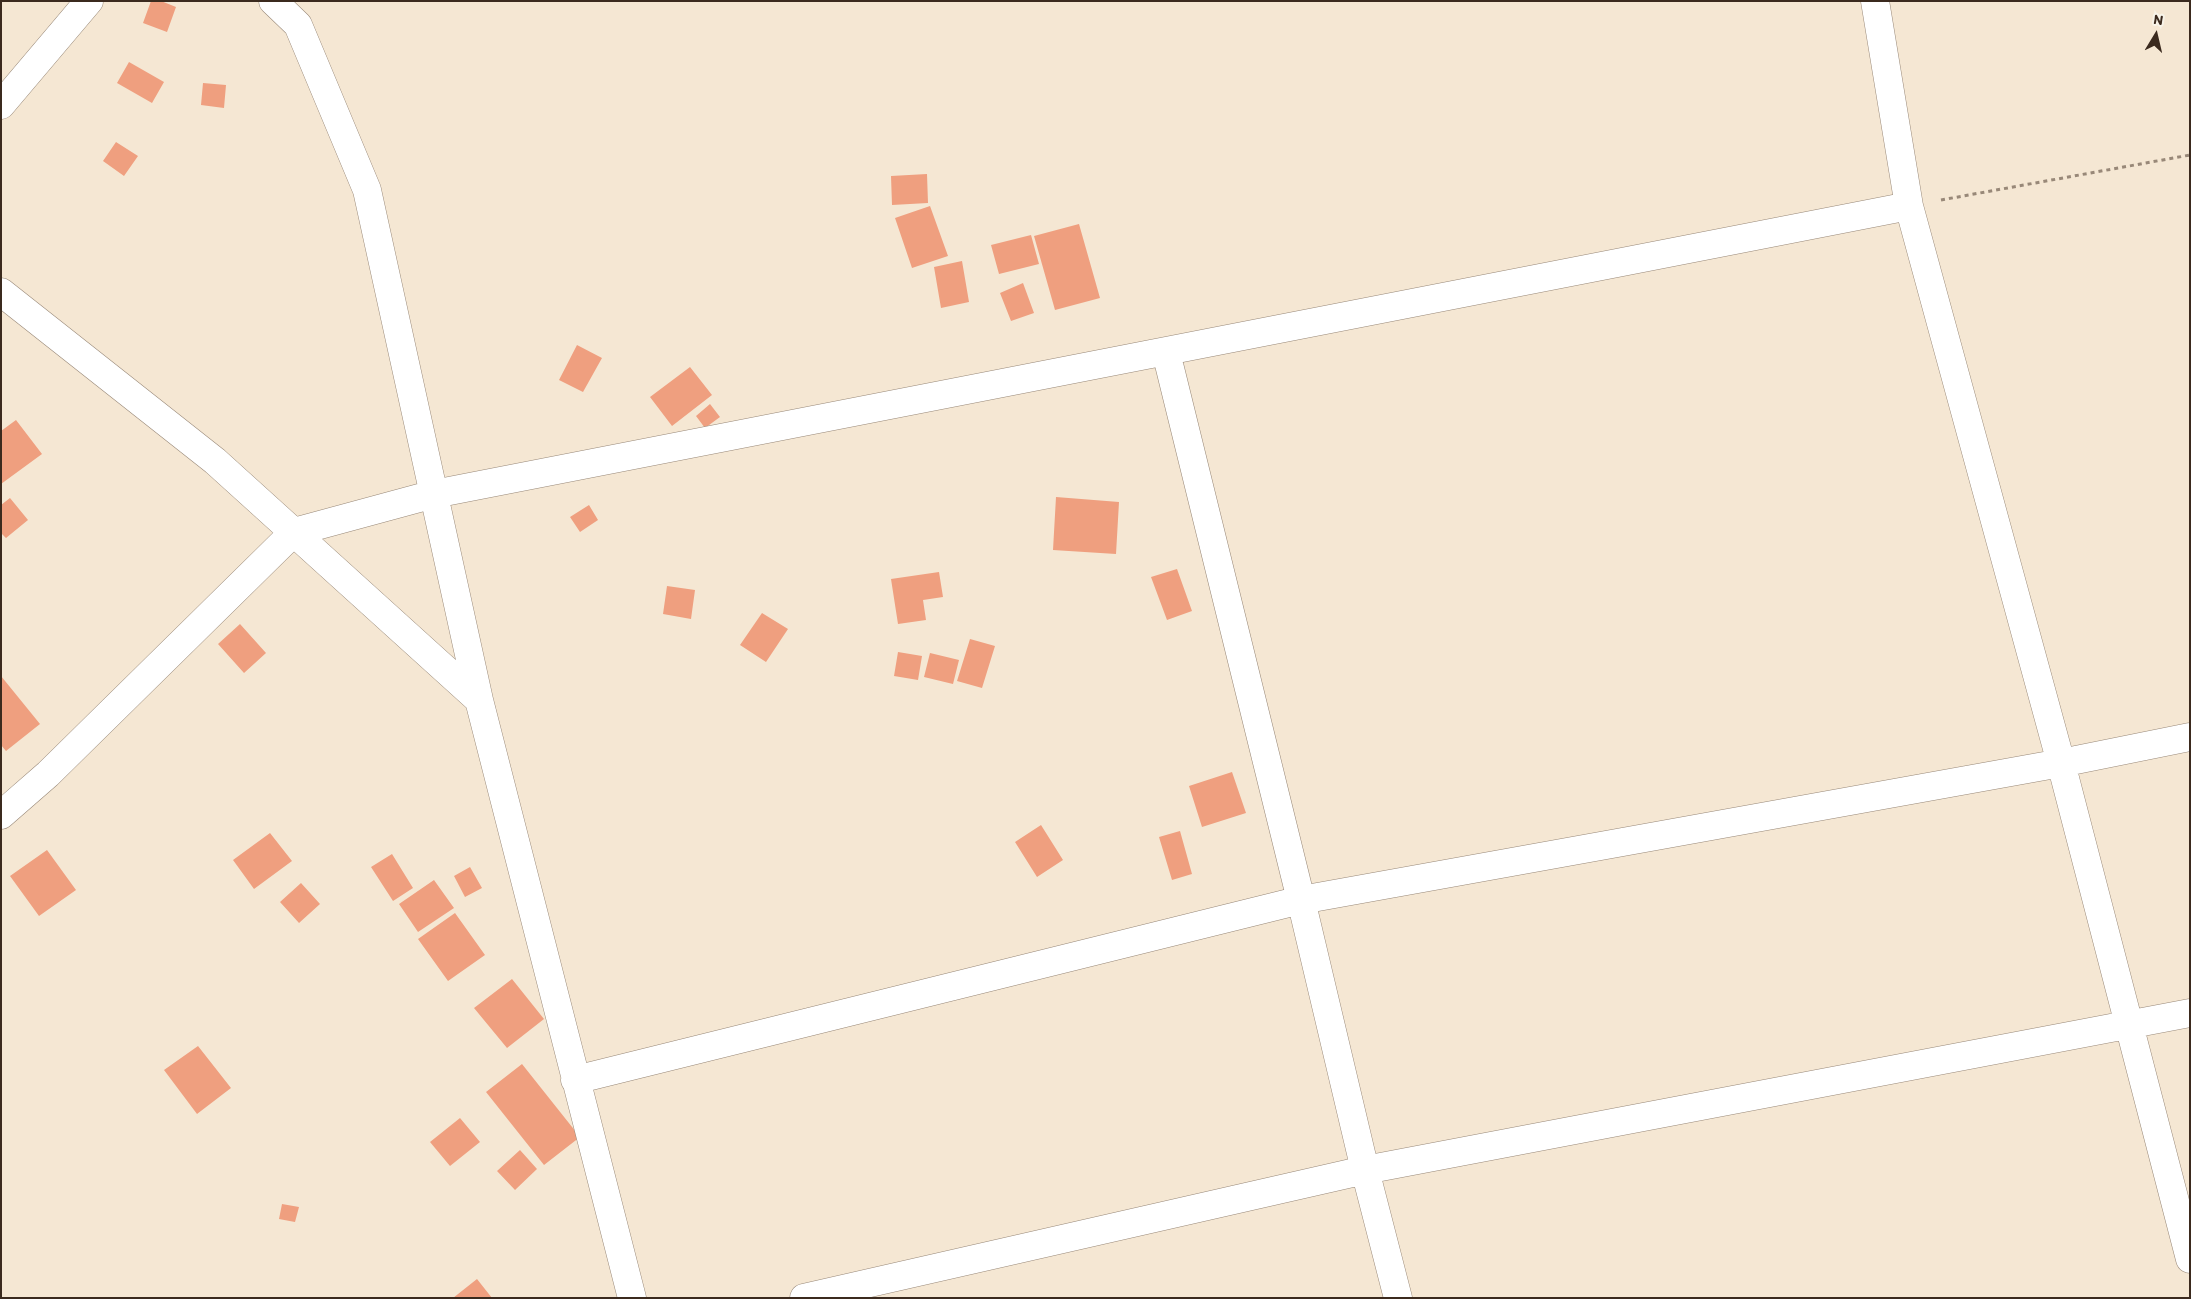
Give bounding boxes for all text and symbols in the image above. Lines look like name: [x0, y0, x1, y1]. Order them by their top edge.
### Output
north arrow: [2131, 10, 2181, 60]
text: N: [2152, 11, 2164, 29]

